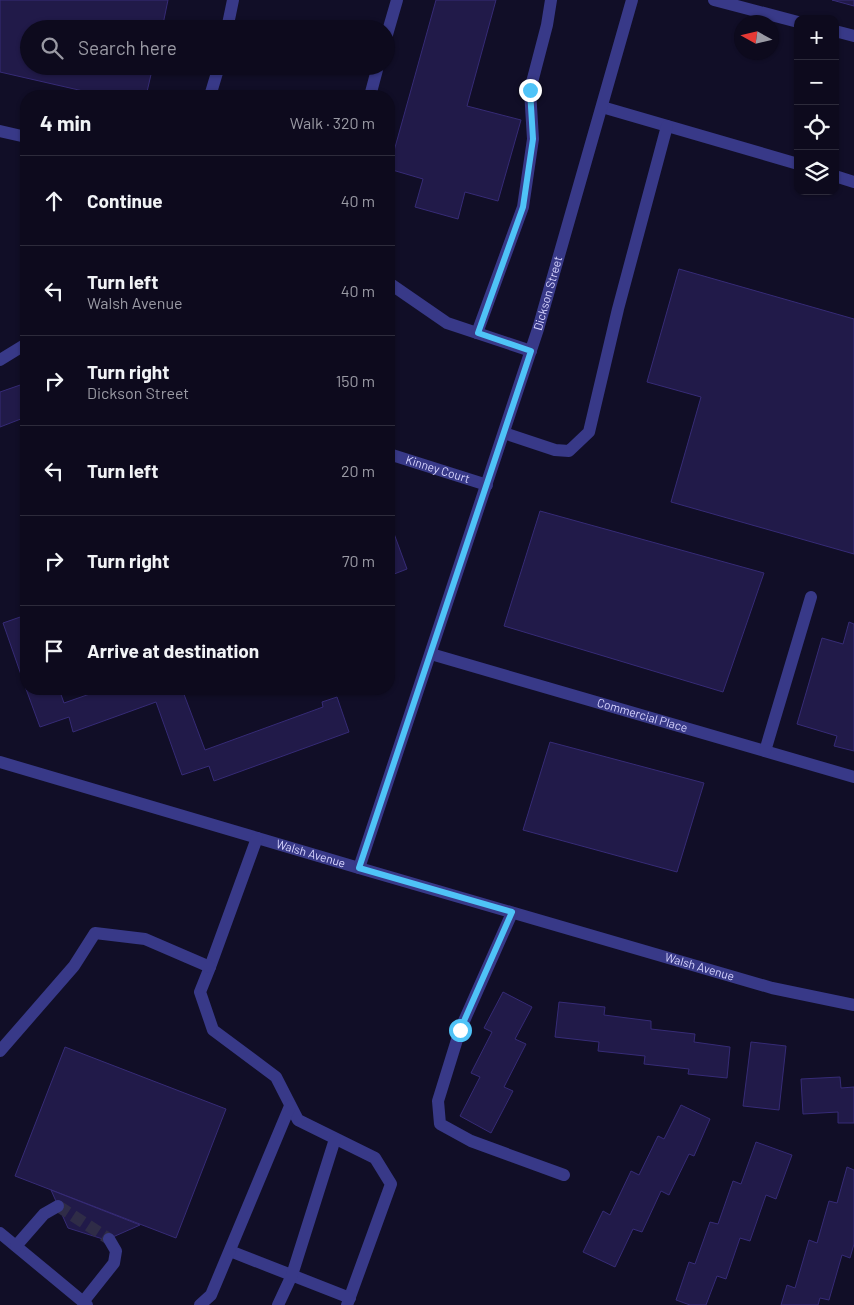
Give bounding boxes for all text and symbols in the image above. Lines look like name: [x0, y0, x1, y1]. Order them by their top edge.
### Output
north arrow: [734, 15, 779, 60]
map controls: [794, 15, 839, 195]
button: +: [794, 15, 839, 60]
search box: [20, 20, 395, 75]
icon: search: [38, 34, 66, 62]
text: Search here: [78, 36, 177, 59]
button: −: [794, 60, 839, 105]
route end: [519, 79, 542, 102]
button: locate: [794, 105, 839, 150]
text: 4 min: [40, 110, 91, 135]
text: Walk · 320 m: [290, 113, 375, 132]
button: layers: [794, 150, 839, 195]
icon: ahead: [40, 187, 68, 215]
text: Continue: [87, 189, 163, 212]
text: 40 m: [341, 191, 375, 210]
street label: Dickson Street: [530, 254, 564, 332]
text: Turn left: [87, 270, 158, 293]
icon: left: [40, 277, 68, 305]
text: 40 m: [341, 281, 375, 300]
text: Walsh Avenue: [87, 293, 183, 312]
text: Turn right: [87, 360, 169, 383]
icon: right: [40, 367, 68, 395]
text: 150 m: [336, 371, 375, 390]
text: Dickson Street: [87, 383, 189, 402]
street label: Kinney Court: [404, 452, 472, 485]
icon: left: [40, 457, 68, 485]
text: Turn left: [87, 459, 158, 482]
text: 20 m: [341, 461, 375, 480]
icon: right: [40, 547, 68, 575]
text: Turn right: [87, 549, 169, 572]
text: 70 m: [342, 551, 375, 570]
icon: arrive: [40, 637, 68, 665]
text: Arrive at destination: [87, 639, 259, 662]
street label: Commercial Place: [596, 695, 689, 734]
street label: Walsh Avenue: [275, 836, 347, 870]
street label: Walsh Avenue: [663, 949, 736, 983]
route start: [449, 1019, 472, 1042]

